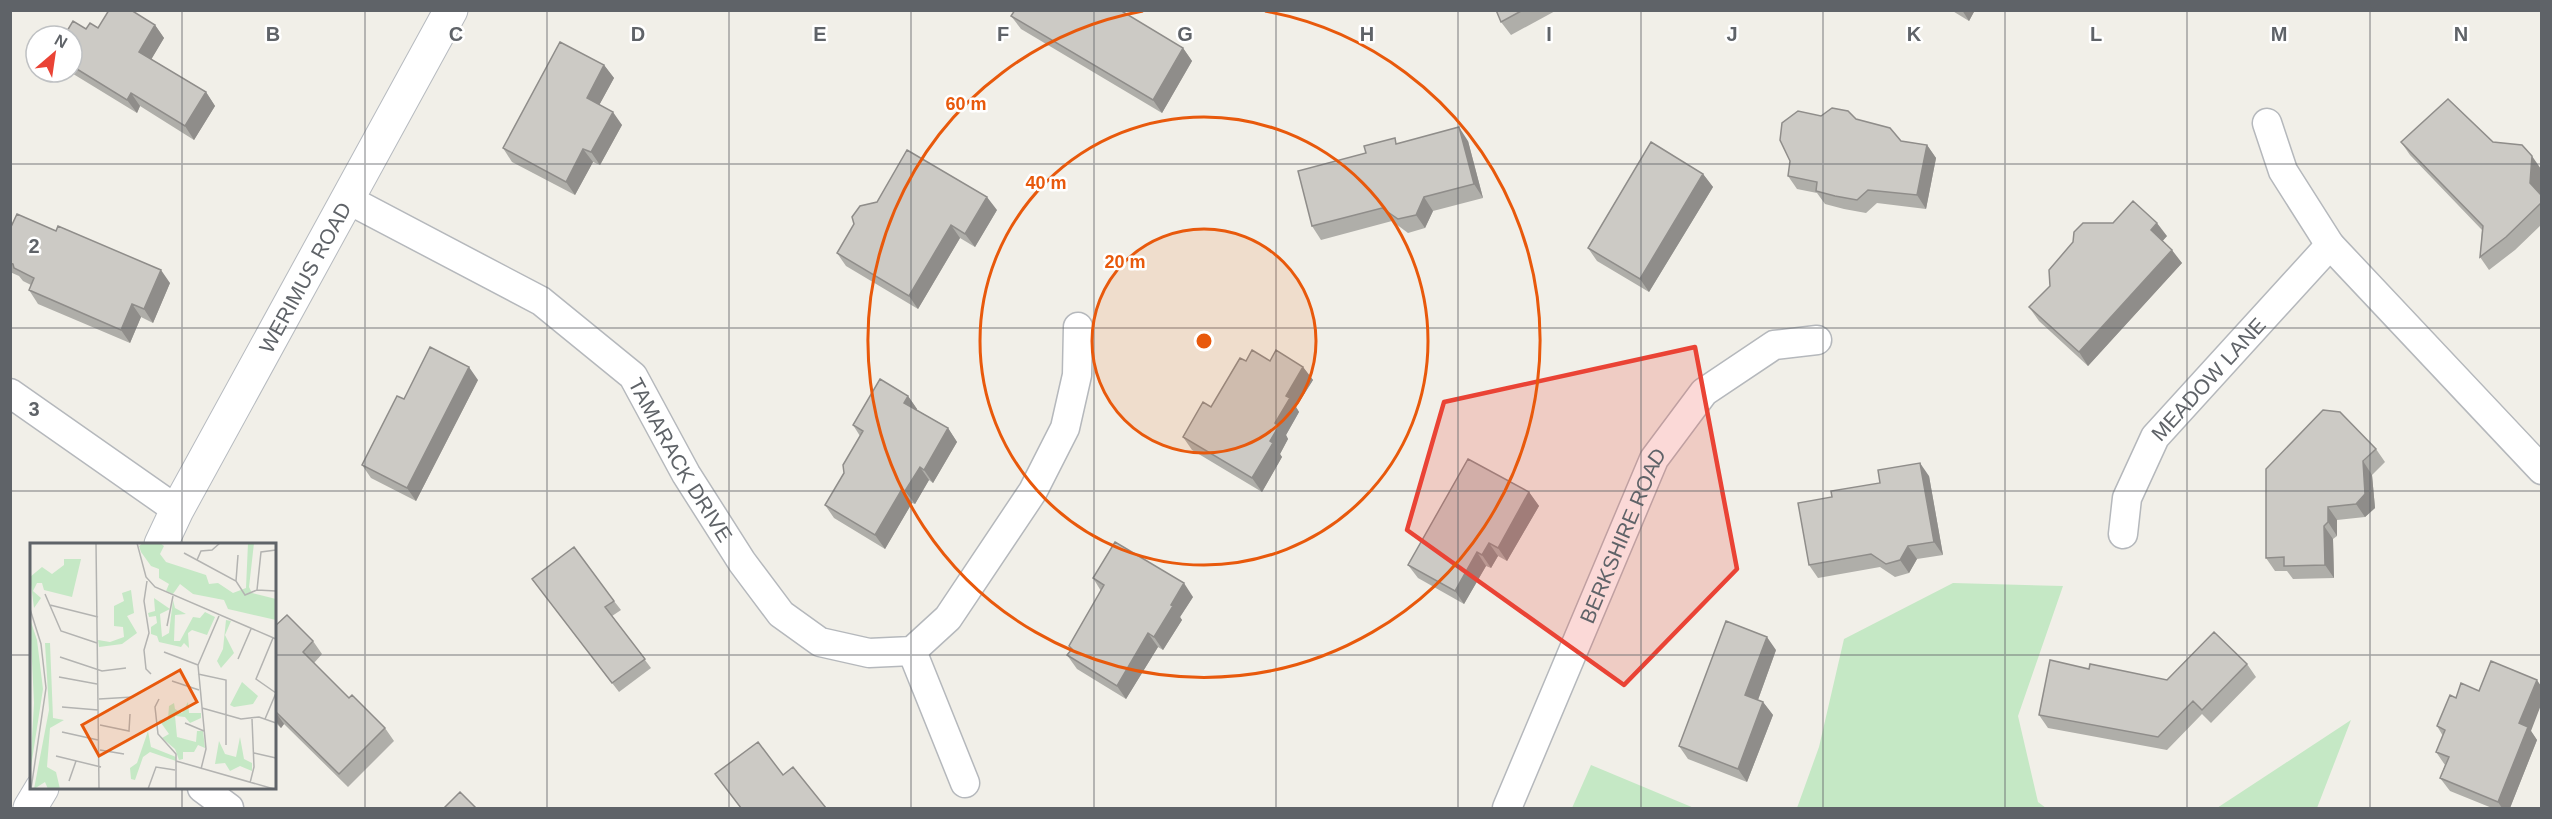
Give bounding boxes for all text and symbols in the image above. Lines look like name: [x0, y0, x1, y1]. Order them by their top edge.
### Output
text: B: [266, 23, 280, 45]
text: C: [449, 23, 463, 45]
text: D: [631, 23, 645, 45]
text: E: [813, 23, 827, 45]
text: F: [997, 23, 1009, 45]
text: G: [1177, 23, 1193, 45]
text: H: [1360, 23, 1374, 45]
text: I: [1546, 23, 1552, 45]
text: J: [1726, 23, 1738, 45]
text: K: [1907, 23, 1922, 45]
text: L: [2090, 23, 2102, 45]
text: M: [2271, 23, 2287, 45]
text: N: [2454, 23, 2468, 45]
north arrow: [24, 24, 84, 84]
text: N: [52, 31, 70, 52]
text: 60 m: [945, 94, 987, 114]
text: 40 m: [1025, 173, 1067, 193]
street label: WERIMUS ROAD: [254, 198, 355, 356]
text: 2: [28, 235, 40, 257]
text: 20 m: [1104, 252, 1146, 272]
street label: MEADOW LANE: [2146, 313, 2270, 445]
centre of rings: [1194, 331, 1214, 351]
street label: TAMARACK DRIVE: [625, 374, 737, 546]
text: 3: [28, 398, 40, 420]
street label: BERKSHIRE ROAD: [1575, 443, 1670, 626]
inset map: [30, 543, 276, 789]

